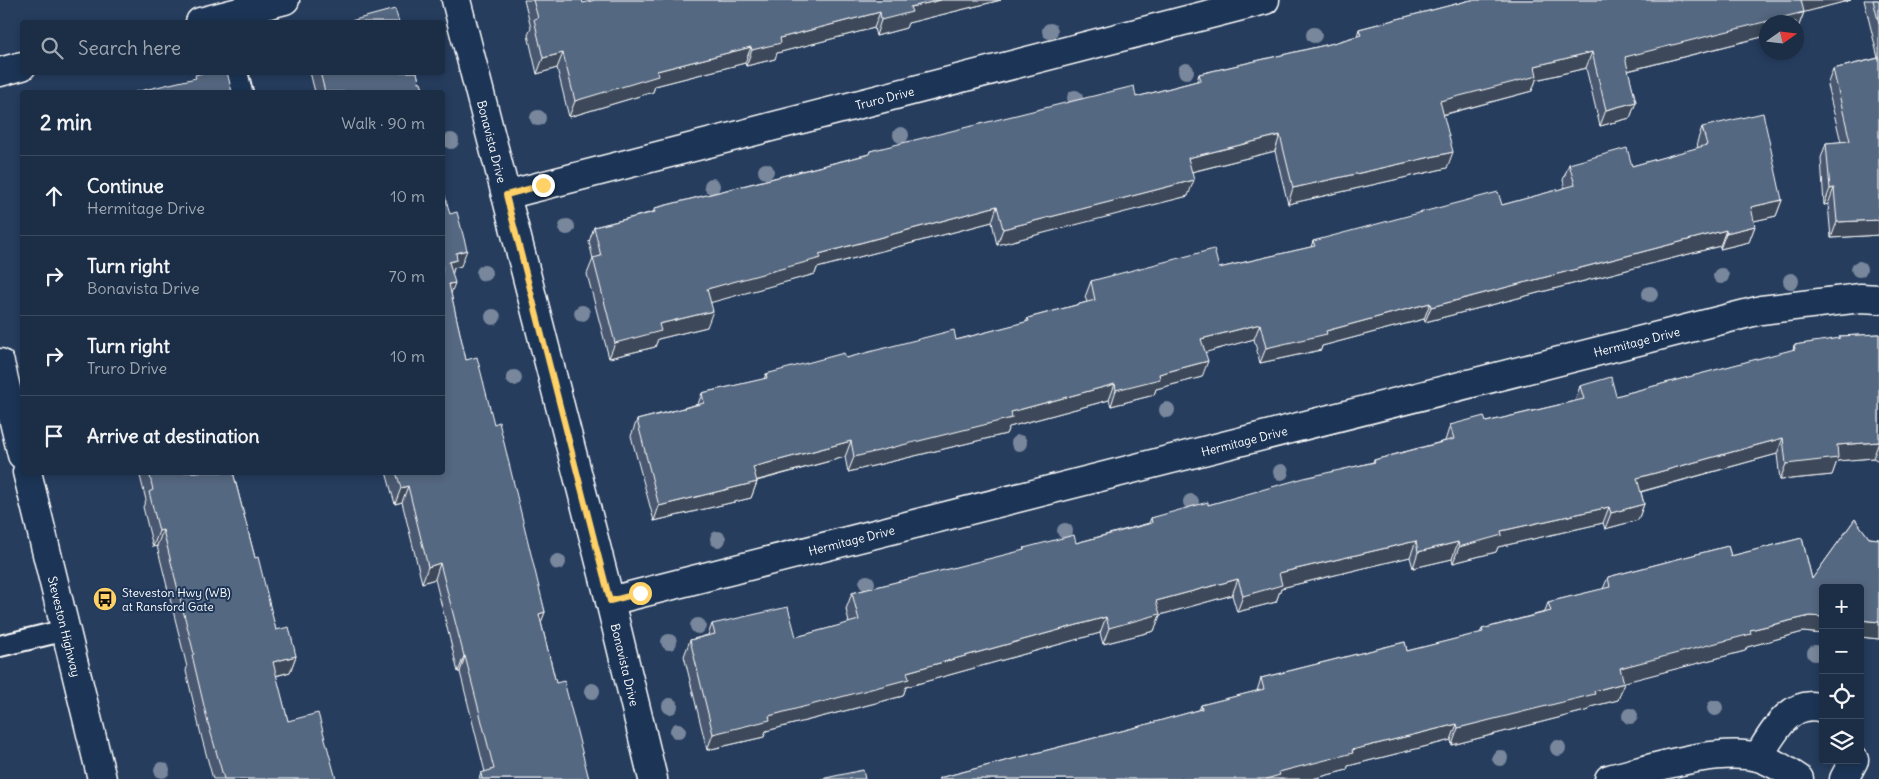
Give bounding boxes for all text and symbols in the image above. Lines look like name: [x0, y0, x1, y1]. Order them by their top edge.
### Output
north arrow: [1759, 15, 1804, 60]
search box: [20, 20, 445, 75]
icon: search: [38, 34, 66, 62]
text: Search here: [78, 36, 181, 60]
street label: Truro Drive: [854, 83, 916, 112]
street label: Bonavista Drive: [474, 99, 510, 184]
text: 2 min: [40, 109, 92, 136]
text: Walk · 90 m: [341, 113, 425, 133]
text: Continue: [87, 174, 164, 198]
route end: [532, 174, 555, 197]
icon: ahead: [40, 182, 68, 210]
text: 10 m: [390, 186, 425, 206]
text: Hermitage Drive: [87, 198, 205, 218]
text: Turn right: [87, 254, 170, 278]
icon: right: [40, 262, 68, 290]
text: 70 m: [389, 266, 425, 286]
text: Bonavista Drive: [87, 278, 200, 298]
street label: Hermitage Drive: [1592, 323, 1681, 360]
text: Turn right: [87, 334, 170, 358]
icon: right: [40, 342, 68, 370]
text: 10 m: [390, 346, 425, 366]
text: Truro Drive: [87, 358, 167, 378]
icon: arrive: [40, 422, 68, 450]
street label: Hermitage Drive: [1199, 423, 1289, 459]
text: Arrive at destination: [87, 424, 260, 448]
street label: Hermitage Drive: [807, 522, 896, 558]
street label: Steveston Highway: [45, 575, 84, 678]
route start: [629, 582, 652, 605]
map controls: [1819, 584, 1864, 764]
button: +: [1819, 584, 1864, 629]
place label: Steveston Hwy (WB) at Ransford Gate: [122, 585, 231, 614]
bus stop icon: Steveston Hwy (WB) at Ransford Gate: [92, 586, 118, 612]
street label: Bonavista Drive: [608, 622, 643, 708]
button: −: [1819, 629, 1864, 674]
button: locate: [1819, 674, 1864, 719]
button: layers: [1819, 719, 1864, 764]

